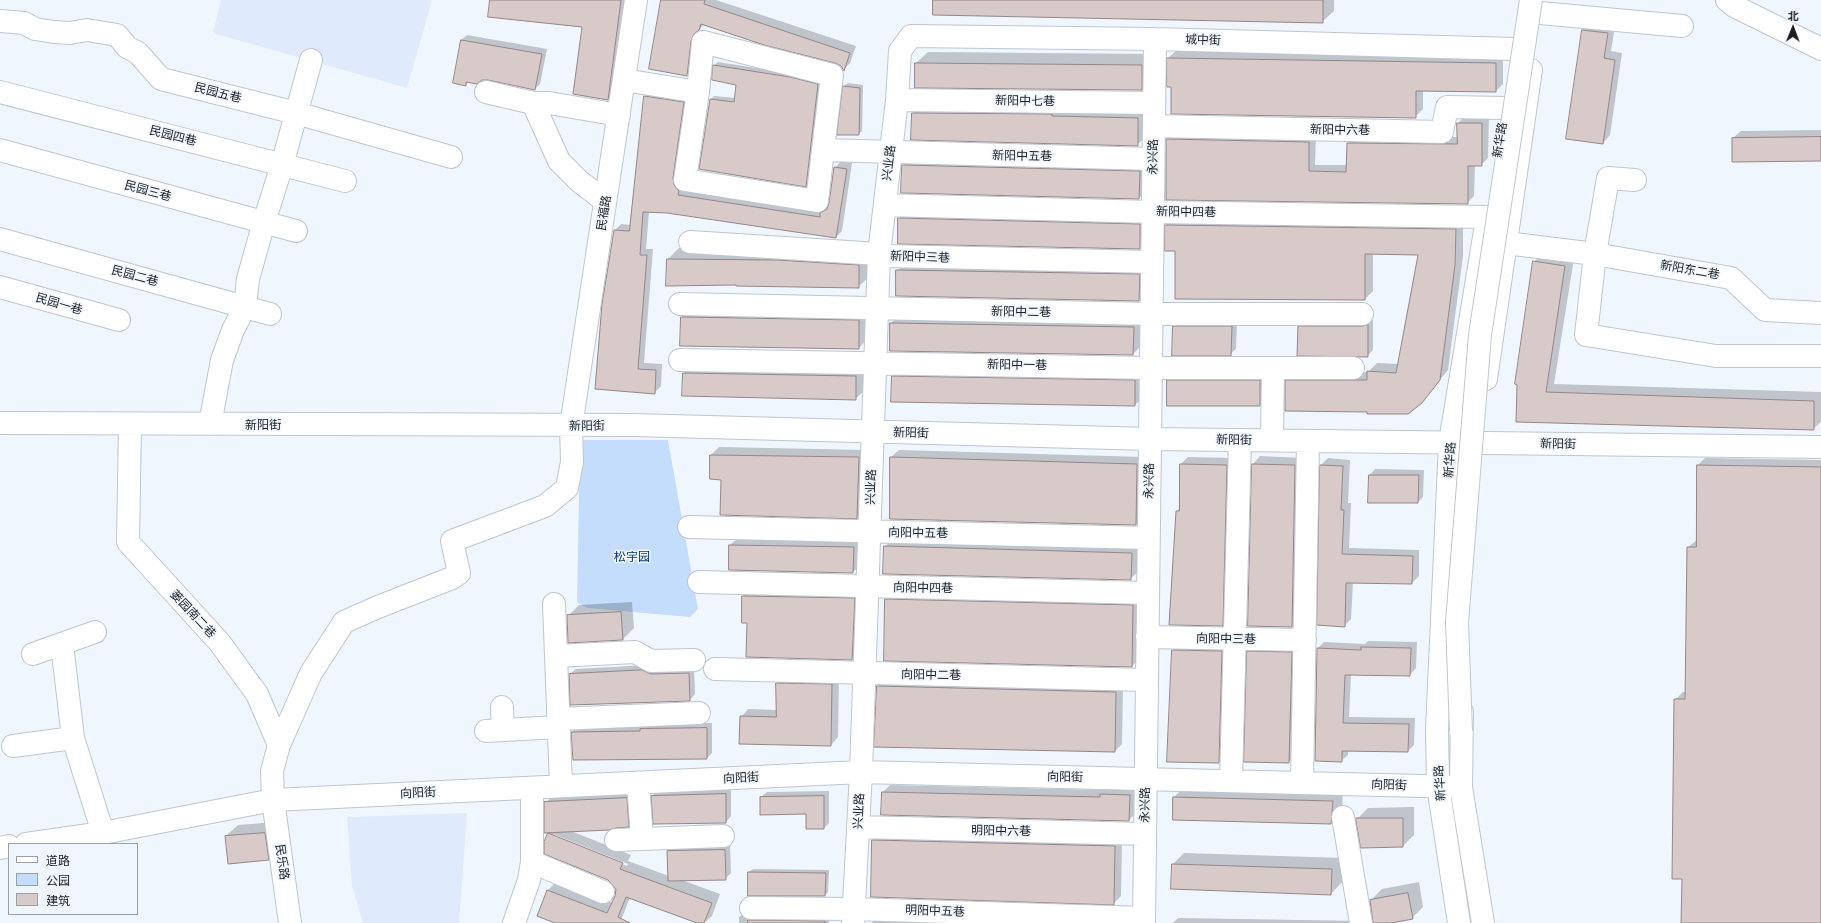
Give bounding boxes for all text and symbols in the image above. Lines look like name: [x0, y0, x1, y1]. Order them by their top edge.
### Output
north arrow: [1773, 8, 1813, 48]
text: 北: [1788, 10, 1799, 22]
street label: 城中街: [1185, 32, 1221, 48]
street label: 民园五巷: [193, 80, 243, 106]
street label: 新阳中七巷: [995, 93, 1055, 109]
street label: 新华路: [1490, 121, 1510, 159]
street label: 新阳中六巷: [1310, 122, 1370, 138]
street label: 民园四巷: [148, 123, 198, 149]
street label: 永兴路: [1145, 139, 1161, 175]
street label: 兴业路: [880, 144, 898, 182]
street label: 新阳中五巷: [992, 148, 1052, 164]
street label: 民园三巷: [123, 178, 173, 204]
street label: 民福路: [594, 194, 614, 232]
street label: 新阳中四巷: [1156, 204, 1216, 220]
street label: 新阳中三巷: [890, 249, 950, 265]
street label: 新阳东二巷: [1659, 258, 1721, 282]
street label: 民园二巷: [110, 263, 160, 289]
street label: 民园一巷: [34, 290, 84, 318]
street label: 新阳中二巷: [991, 304, 1051, 320]
street label: 新阳中一巷: [987, 357, 1047, 373]
street label: 新阳街: [245, 418, 281, 432]
street label: 新阳街: [569, 418, 605, 434]
street label: 新阳街: [893, 425, 929, 441]
street label: 新阳街: [1216, 432, 1252, 448]
street label: 新阳街: [1540, 436, 1576, 452]
street label: 新华路: [1442, 442, 1458, 478]
street label: 永兴路: [1141, 463, 1157, 499]
street label: 兴业路: [863, 469, 879, 505]
street label: 向阳中五巷: [888, 525, 948, 541]
park label: 松宇园: [614, 550, 650, 564]
street label: 向阳中四巷: [893, 580, 953, 596]
street label: 蒌园南二巷: [167, 587, 219, 641]
street label: 向阳中三巷: [1196, 631, 1256, 647]
street label: 向阳中二巷: [901, 667, 961, 683]
street label: 新华路: [1432, 765, 1448, 801]
street label: 向阳街: [1047, 769, 1083, 785]
street label: 向阳街: [723, 770, 759, 786]
street label: 向阳街: [1371, 777, 1407, 793]
street label: 向阳街: [400, 785, 436, 801]
street label: 永兴路: [1137, 787, 1153, 823]
street label: 兴业路: [851, 793, 867, 829]
street label: 明阳中六巷: [971, 823, 1031, 839]
legend: [8, 843, 138, 915]
street label: 民乐路: [272, 843, 292, 881]
text: 道路: [46, 854, 70, 868]
text: 公园: [46, 874, 70, 888]
text: 建筑: [46, 894, 70, 908]
street label: 明阳中五巷: [905, 903, 965, 919]

